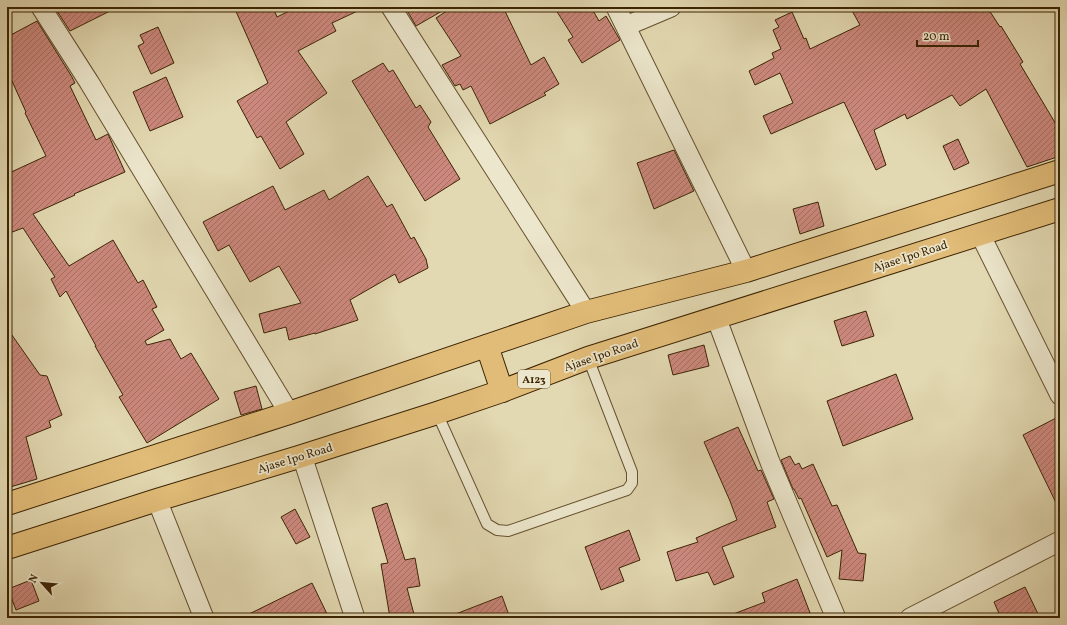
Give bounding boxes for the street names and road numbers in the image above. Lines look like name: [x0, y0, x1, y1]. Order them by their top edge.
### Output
street label: Ajase Ipo Road: [871, 237, 950, 277]
street label: Ajase Ipo Road: [562, 336, 641, 376]
road number: A123: [518, 370, 550, 388]
street label: Ajase Ipo Road: [256, 440, 335, 478]

